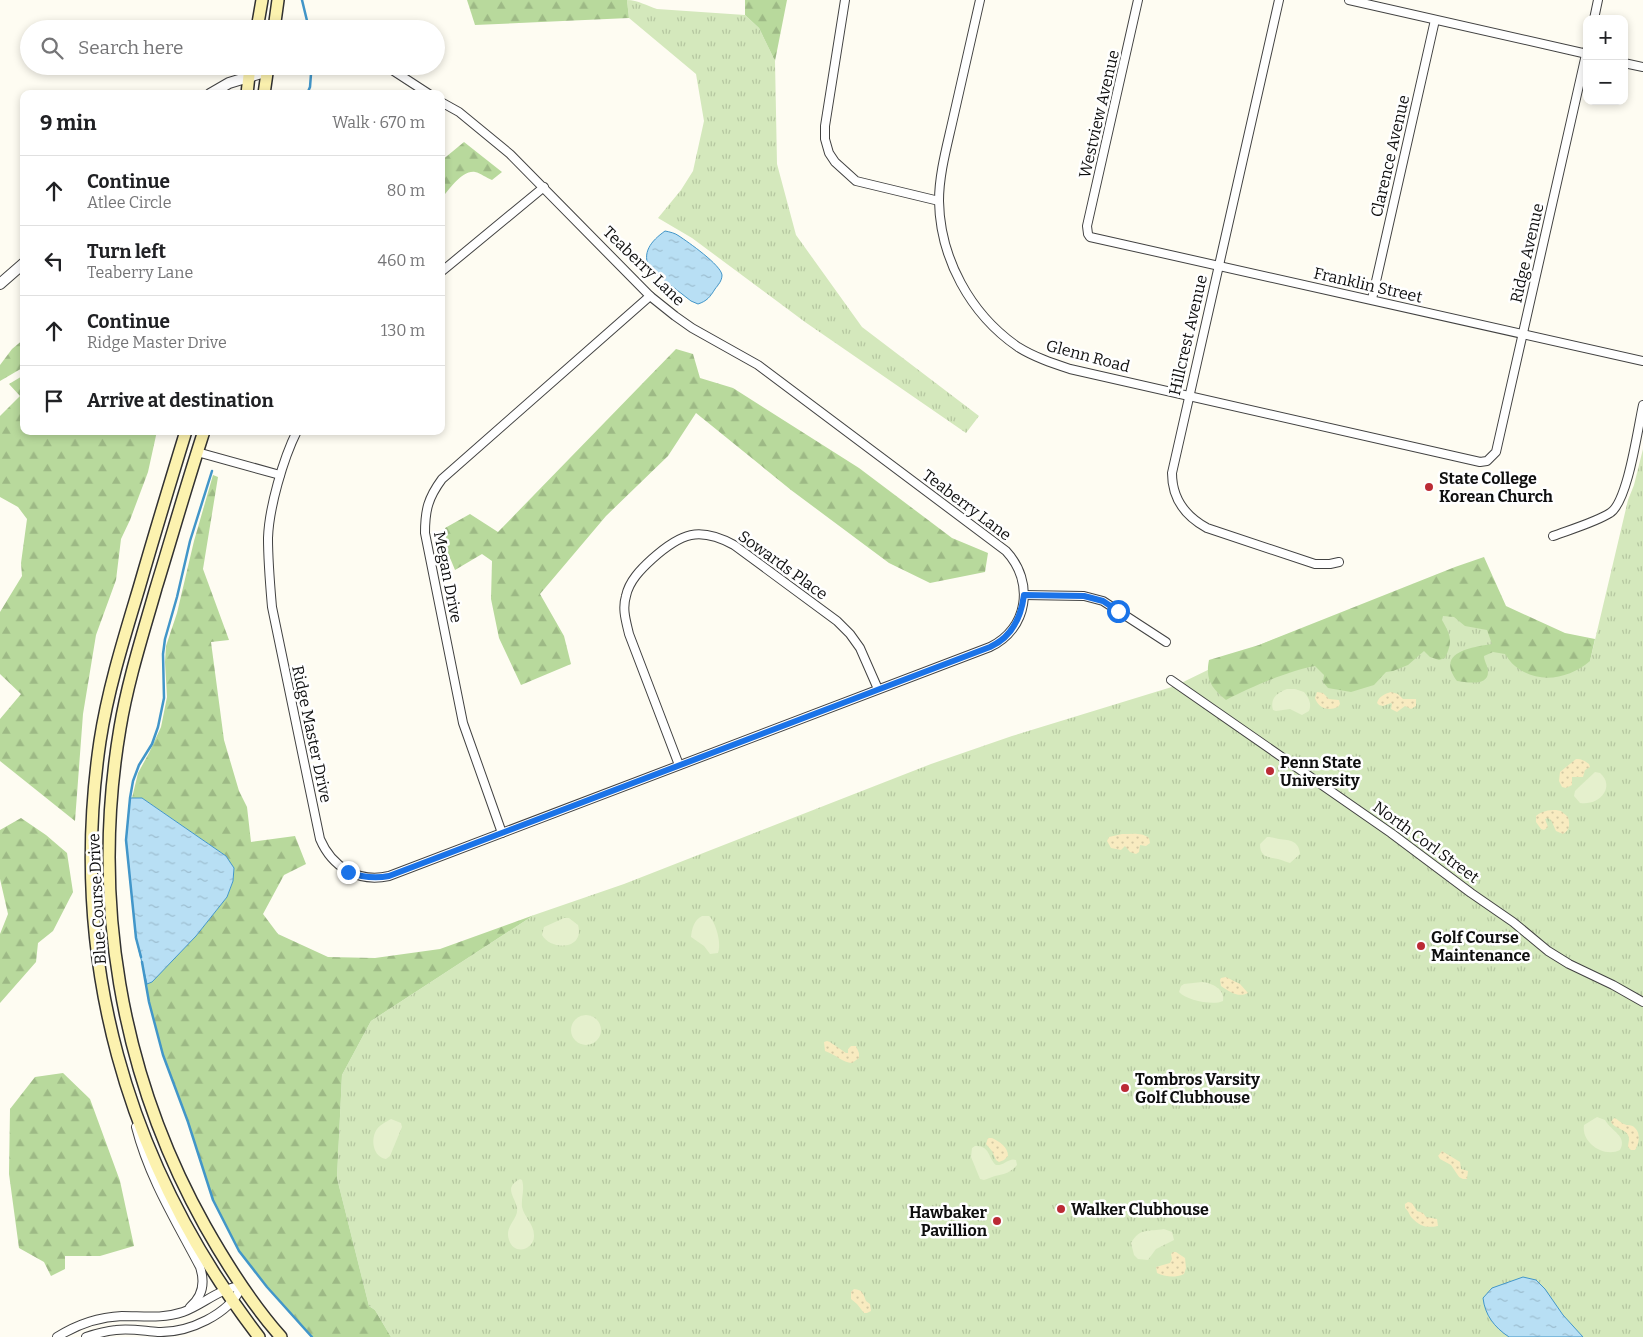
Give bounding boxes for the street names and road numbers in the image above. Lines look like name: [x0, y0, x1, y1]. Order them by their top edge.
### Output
street label: Westview Avenue: [1075, 48, 1123, 180]
street label: Clarence Avenue: [1367, 93, 1413, 219]
street label: Ridge Avenue: [1506, 201, 1548, 305]
street label: Teaberry Lane: [599, 222, 689, 310]
street label: Franklin Street: [1312, 263, 1424, 307]
street label: Hillcrest Avenue: [1165, 273, 1211, 397]
street label: Glenn Road: [1044, 336, 1132, 376]
street label: Teaberry Lane: [919, 465, 1015, 545]
street label: Sowards Place: [735, 526, 831, 604]
street label: Megan Drive: [430, 530, 466, 624]
street label: Ridge Master Drive: [288, 664, 336, 804]
street label: North Corl Street: [1369, 797, 1483, 887]
street label: Blue Course Drive: [84, 833, 110, 965]

